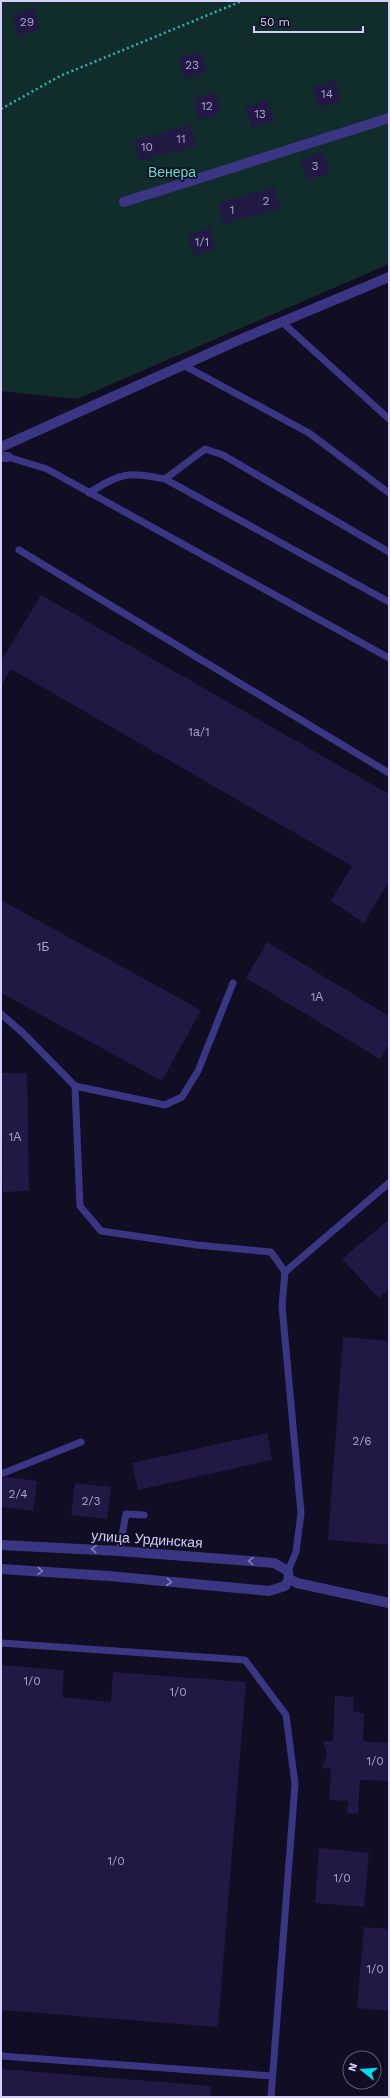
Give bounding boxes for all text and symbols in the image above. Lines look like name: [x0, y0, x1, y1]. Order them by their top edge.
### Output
scale bar: [254, 8, 363, 34]
house number: 29: [20, 15, 34, 29]
text: 50 m: [260, 15, 290, 29]
house number: 23: [185, 58, 199, 72]
house number: 14: [321, 87, 333, 101]
house number: 12: [201, 99, 213, 113]
house number: 13: [254, 107, 266, 121]
house number: 11: [176, 132, 186, 146]
house number: 10: [141, 140, 153, 154]
house number: 3: [312, 159, 319, 173]
park label: Венера: [148, 164, 196, 180]
house number: 2: [263, 194, 270, 208]
house number: 1: [230, 203, 234, 217]
house number: 1/1: [195, 235, 209, 249]
house number: 1а/1: [188, 725, 210, 739]
house number: 1Б: [37, 940, 49, 954]
house number: 1А: [311, 990, 323, 1004]
house number: 1А: [9, 1130, 21, 1144]
house number: 2/6: [352, 1434, 372, 1448]
house number: 2/4: [8, 1487, 28, 1501]
house number: 2/3: [81, 1494, 101, 1508]
street label: улица Урдинская: [91, 1527, 203, 1551]
one-way arrow: [91, 1545, 97, 1554]
one-way arrow: [248, 1556, 254, 1565]
one-way arrow: [37, 1567, 43, 1576]
one-way arrow: [166, 1577, 173, 1586]
house number: 1/0: [23, 1674, 41, 1688]
house number: 1/0: [169, 1685, 187, 1699]
house number: 1/0: [366, 1754, 384, 1768]
house number: 1/0: [107, 1854, 125, 1868]
house number: 1/0: [333, 1871, 351, 1885]
house number: 1/0: [366, 1962, 384, 1976]
north arrow: [342, 2050, 382, 2090]
text: N: [346, 2061, 360, 2073]

